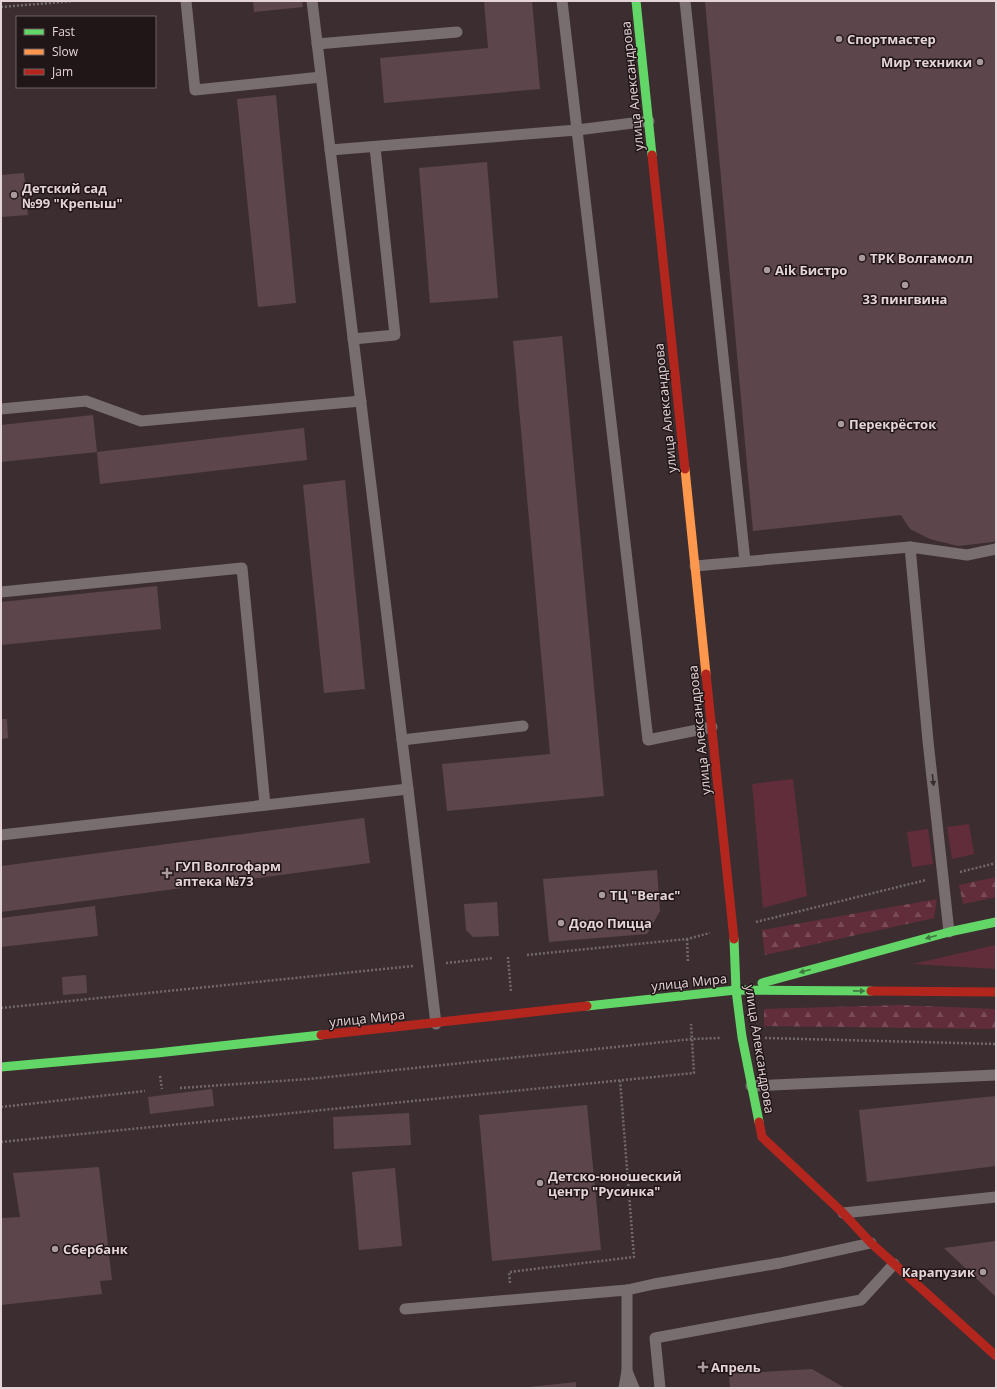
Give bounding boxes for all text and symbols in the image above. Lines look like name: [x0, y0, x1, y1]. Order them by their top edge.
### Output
legend: [16, 16, 156, 88]
street label: улица Александрова: [616, 20, 648, 152]
text: Fast: [52, 23, 75, 40]
place label: Спортмастер: [847, 30, 936, 48]
marker: Спортмастер: [834, 34, 844, 44]
text: Slow: [52, 43, 79, 60]
place label: Мир техники: [881, 53, 972, 71]
marker: Мир техники: [975, 57, 985, 67]
text: Jam: [51, 63, 73, 80]
place label: Детский сад №99 "Крепыш": [22, 179, 123, 212]
marker: Детский сад №99 "Крепыш": [9, 190, 19, 200]
place label: ТРК Волгамолл: [870, 249, 973, 267]
marker: ТРК Волгамолл: [857, 253, 867, 263]
place label: Aik Бистро: [775, 261, 847, 279]
marker: Aik Бистро: [762, 265, 772, 275]
marker: 33 пингвина: [900, 280, 910, 290]
place label: 33 пингвина: [863, 290, 947, 308]
street label: улица Александрова: [649, 342, 681, 474]
place label: Перекрёсток: [849, 415, 937, 433]
marker: Перекрёсток: [836, 419, 846, 429]
street label: улица Александрова: [683, 664, 715, 796]
one-way arrow: [929, 774, 936, 786]
place label: ГУП Волгофарм аптека №73: [175, 857, 281, 890]
marker: ГУП Волгофарм аптека №73: [162, 868, 172, 878]
place label: ТЦ "Вегас": [610, 886, 681, 904]
marker: ТЦ "Вегас": [597, 890, 607, 900]
place label: Додо Пицца: [569, 914, 652, 932]
marker: Додо Пицца: [556, 918, 566, 928]
one-way arrow: [925, 934, 937, 940]
one-way arrow: [799, 968, 811, 974]
street label: улица Мира: [650, 969, 728, 995]
street label: улица Александрова: [741, 983, 779, 1115]
one-way arrow: [853, 988, 866, 994]
street label: улица Мира: [328, 1005, 406, 1031]
place label: Детско-юношеский центр "Русинка": [548, 1167, 682, 1200]
marker: Детско-юношеский центр "Русинка": [535, 1178, 545, 1188]
place label: Сбербанк: [63, 1240, 129, 1258]
marker: Сбербанк: [50, 1244, 60, 1254]
place label: Карапузик: [902, 1263, 976, 1281]
marker: Карапузик: [978, 1267, 988, 1277]
place label: Апрель: [711, 1358, 761, 1376]
marker: Апрель: [698, 1362, 708, 1372]

